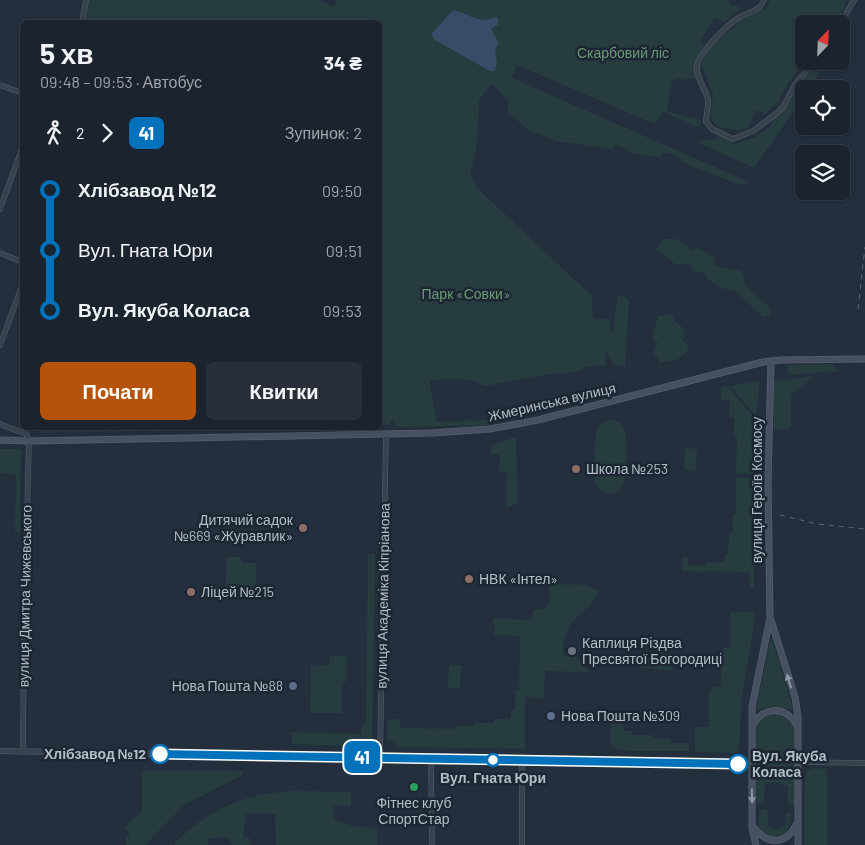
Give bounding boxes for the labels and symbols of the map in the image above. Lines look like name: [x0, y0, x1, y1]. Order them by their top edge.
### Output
north arrow: [795, 15, 850, 70]
park label: Скарбовий ліс: [577, 44, 669, 61]
park label: Парк «Совки»: [422, 285, 510, 302]
street label: Жмеринська вулиця: [486, 379, 617, 424]
street label: вулиця Героїв Космосу: [748, 417, 765, 563]
place label: Школа №253: [586, 460, 668, 477]
marker: Школа №253: [570, 463, 582, 475]
street label: вулиця Академіка Кіпріанова: [372, 503, 393, 689]
street label: вулиця Дмитра Чижевського: [14, 504, 35, 687]
place label: Дитячий садок №669 «Журавлик»: [174, 511, 294, 544]
marker: Дитячий садок №669 «Журавлик»: [297, 522, 309, 534]
place label: НВК «Інтел»: [479, 570, 558, 587]
marker: НВК «Інтел»: [463, 573, 475, 585]
place label: Ліцей №215: [201, 583, 274, 600]
marker: Ліцей №215: [185, 586, 197, 598]
place label: Каплиця Різдва Пресвятої Богородиці: [582, 634, 722, 667]
marker: Каплиця Різдва Пресвятої Богородиці: [566, 645, 578, 657]
one-way arrow: [785, 673, 793, 688]
place label: Нова Пошта №88: [172, 677, 283, 694]
marker: Нова Пошта №88: [287, 680, 299, 692]
place label: Нова Пошта №309: [561, 707, 680, 724]
marker: Нова Пошта №309: [545, 710, 557, 722]
line badge: 41: [340, 741, 384, 773]
marker: Хлібзавод №12: [150, 744, 170, 764]
place label: Хлібзавод №12: [44, 745, 146, 762]
place label: Вул. Якуба Коласа: [752, 747, 827, 780]
marker: Вул. Гната Юри: [486, 753, 500, 767]
marker: Вул. Якуба Коласа: [728, 754, 748, 774]
place label: Вул. Гната Юри: [440, 769, 546, 786]
marker: Фітнес клуб СпортСтар: [408, 781, 420, 793]
one-way arrow: [748, 788, 756, 804]
place label: Фітнес клуб СпортСтар: [376, 794, 452, 827]

